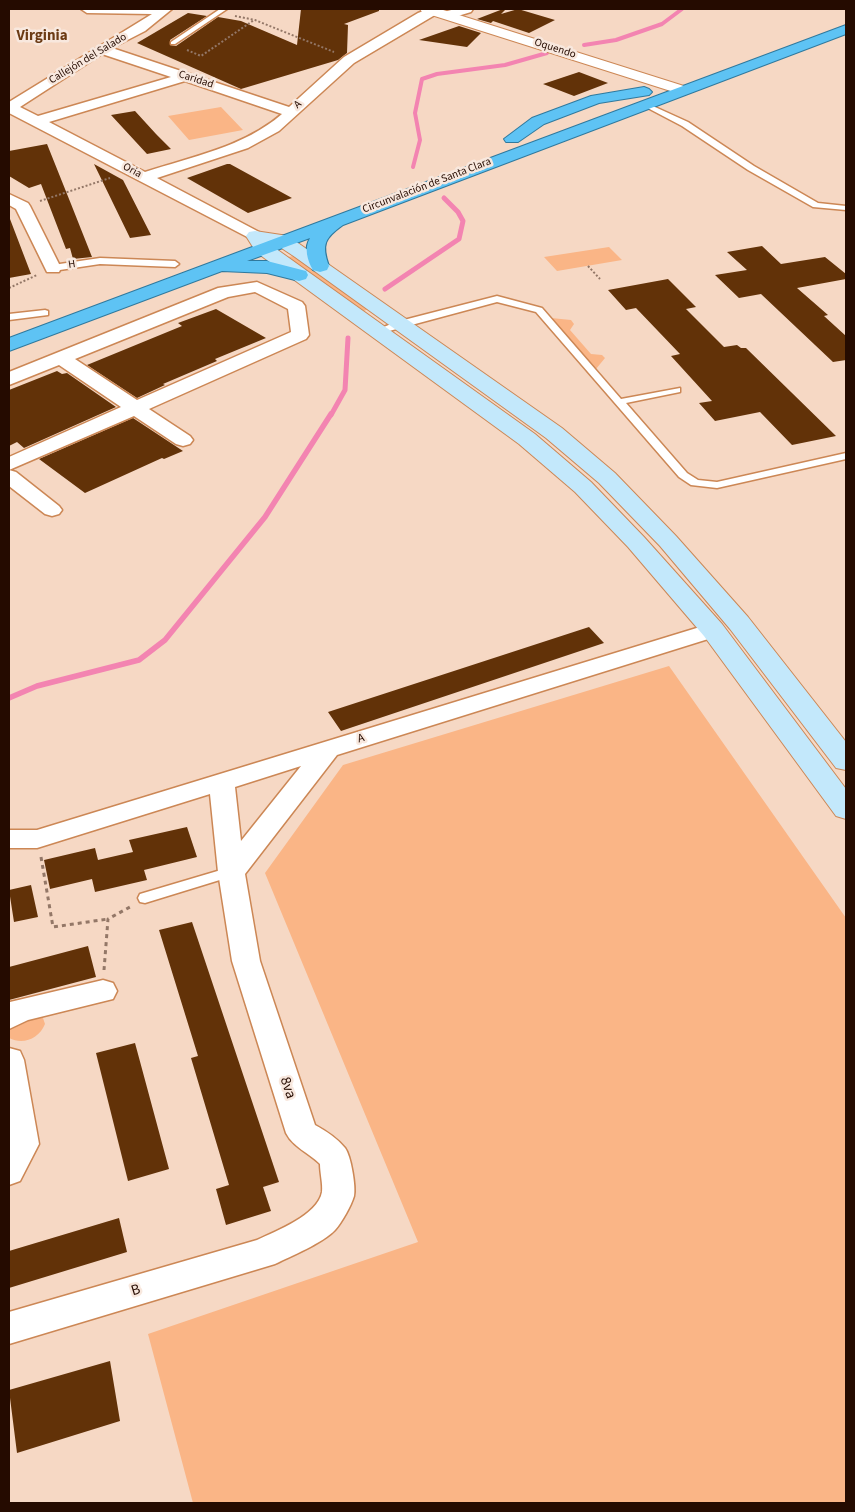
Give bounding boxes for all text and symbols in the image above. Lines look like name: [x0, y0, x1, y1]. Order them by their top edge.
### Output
district label: Virginia: [16, 28, 68, 46]
street label: Callejón del Salado: [47, 31, 129, 87]
street label: Oquendo: [533, 36, 577, 62]
street label: Caridad: [177, 68, 215, 92]
street label: A: [291, 98, 305, 112]
street label: Circunvalación de Santa Clara: [361, 155, 493, 217]
street label: Oria: [120, 161, 144, 181]
street label: H: [67, 258, 77, 272]
street label: A: [356, 731, 366, 747]
street label: 8va: [275, 1075, 299, 1101]
street label: B: [129, 1281, 143, 1301]

